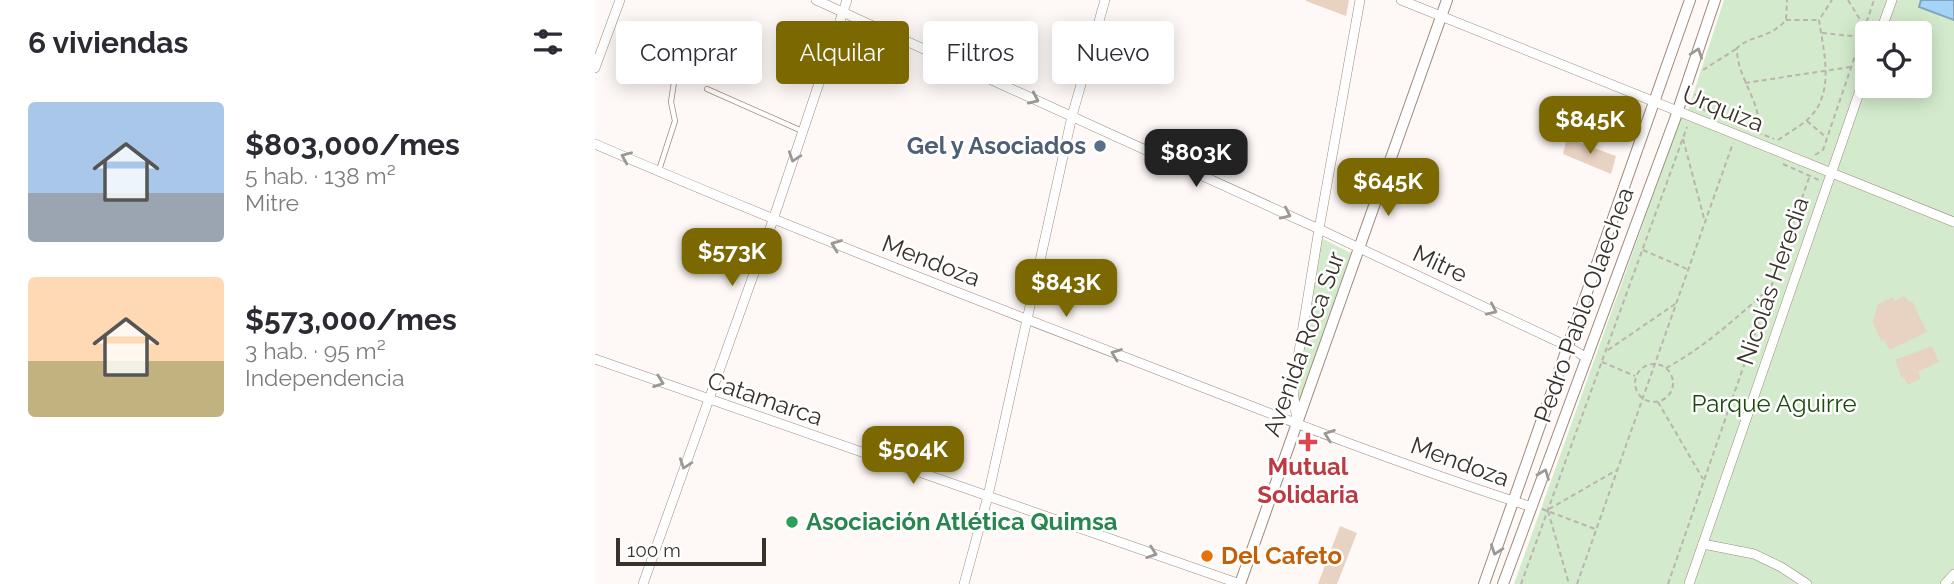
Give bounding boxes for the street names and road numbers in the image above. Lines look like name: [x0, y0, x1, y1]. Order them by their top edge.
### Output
street label: Urquiza: [1678, 79, 1768, 138]
street label: Pedro Pablo Olaechea: [1528, 183, 1640, 426]
street label: Nicolás Heredia: [1730, 193, 1815, 368]
street label: Mendoza: [878, 229, 984, 292]
street label: Mitre: [1409, 238, 1472, 289]
street label: Avenida Roca Sur: [1257, 247, 1351, 440]
street label: Catamarca: [704, 365, 827, 432]
street label: Mendoza: [1407, 430, 1513, 493]

